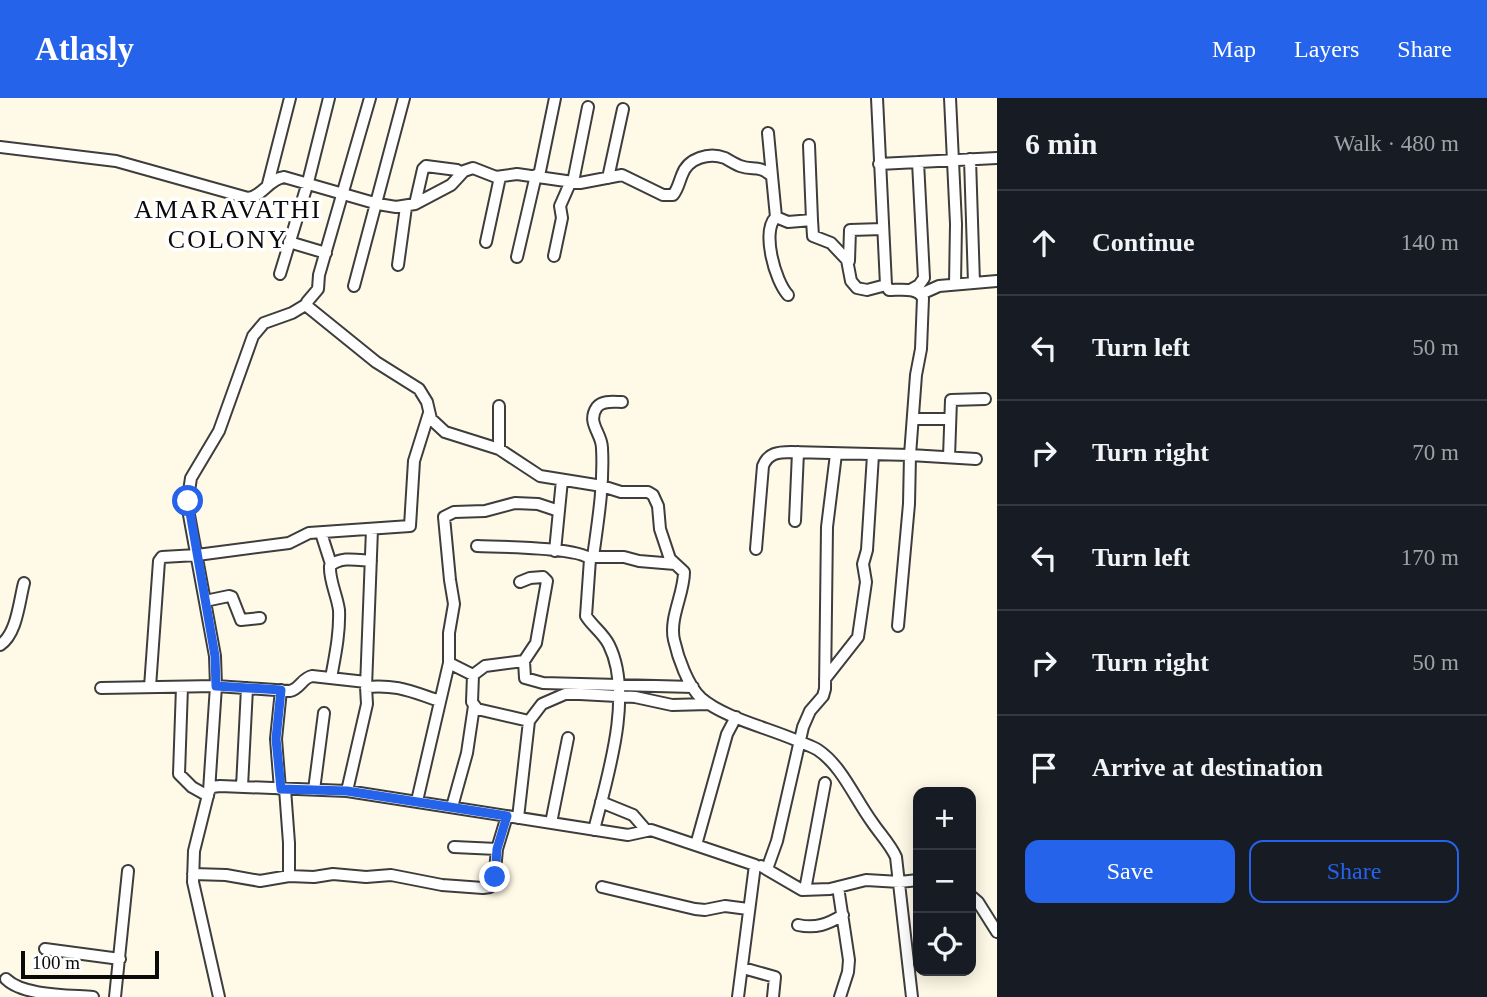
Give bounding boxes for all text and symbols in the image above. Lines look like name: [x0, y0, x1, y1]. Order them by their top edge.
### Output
text: Atlasly: [35, 31, 134, 67]
text: Map: [1212, 36, 1256, 62]
text: Layers: [1294, 36, 1359, 62]
text: Share: [1397, 36, 1452, 62]
text: 6 min: [1025, 127, 1098, 160]
text: Walk · 480 m: [1334, 131, 1459, 156]
district label: AMARAVATHI COLONY: [134, 195, 322, 254]
icon: ahead: [1025, 224, 1063, 262]
text: Continue: [1092, 228, 1195, 257]
text: 140 m: [1401, 230, 1459, 255]
icon: left: [1025, 329, 1063, 367]
text: Turn left: [1092, 333, 1190, 362]
text: 50 m: [1412, 335, 1459, 360]
icon: right: [1025, 434, 1063, 472]
text: Turn right: [1092, 438, 1209, 467]
text: 70 m: [1412, 440, 1459, 465]
route start: [172, 485, 203, 516]
icon: left: [1025, 539, 1063, 577]
text: Turn left: [1092, 543, 1190, 572]
text: 170 m: [1401, 545, 1459, 570]
icon: right: [1025, 644, 1063, 682]
text: Turn right: [1092, 648, 1209, 677]
text: 50 m: [1412, 650, 1459, 675]
icon: arrive: [1025, 749, 1063, 787]
text: Arrive at destination: [1092, 753, 1323, 782]
map controls: [913, 787, 976, 976]
button: +: [913, 787, 976, 850]
button: Save: [1025, 840, 1235, 903]
button: Share: [1249, 840, 1459, 903]
button: −: [913, 850, 976, 913]
route end: [479, 861, 510, 892]
button: locate: [913, 913, 976, 976]
scale bar: [21, 948, 159, 980]
text: 100 m: [32, 952, 80, 973]

